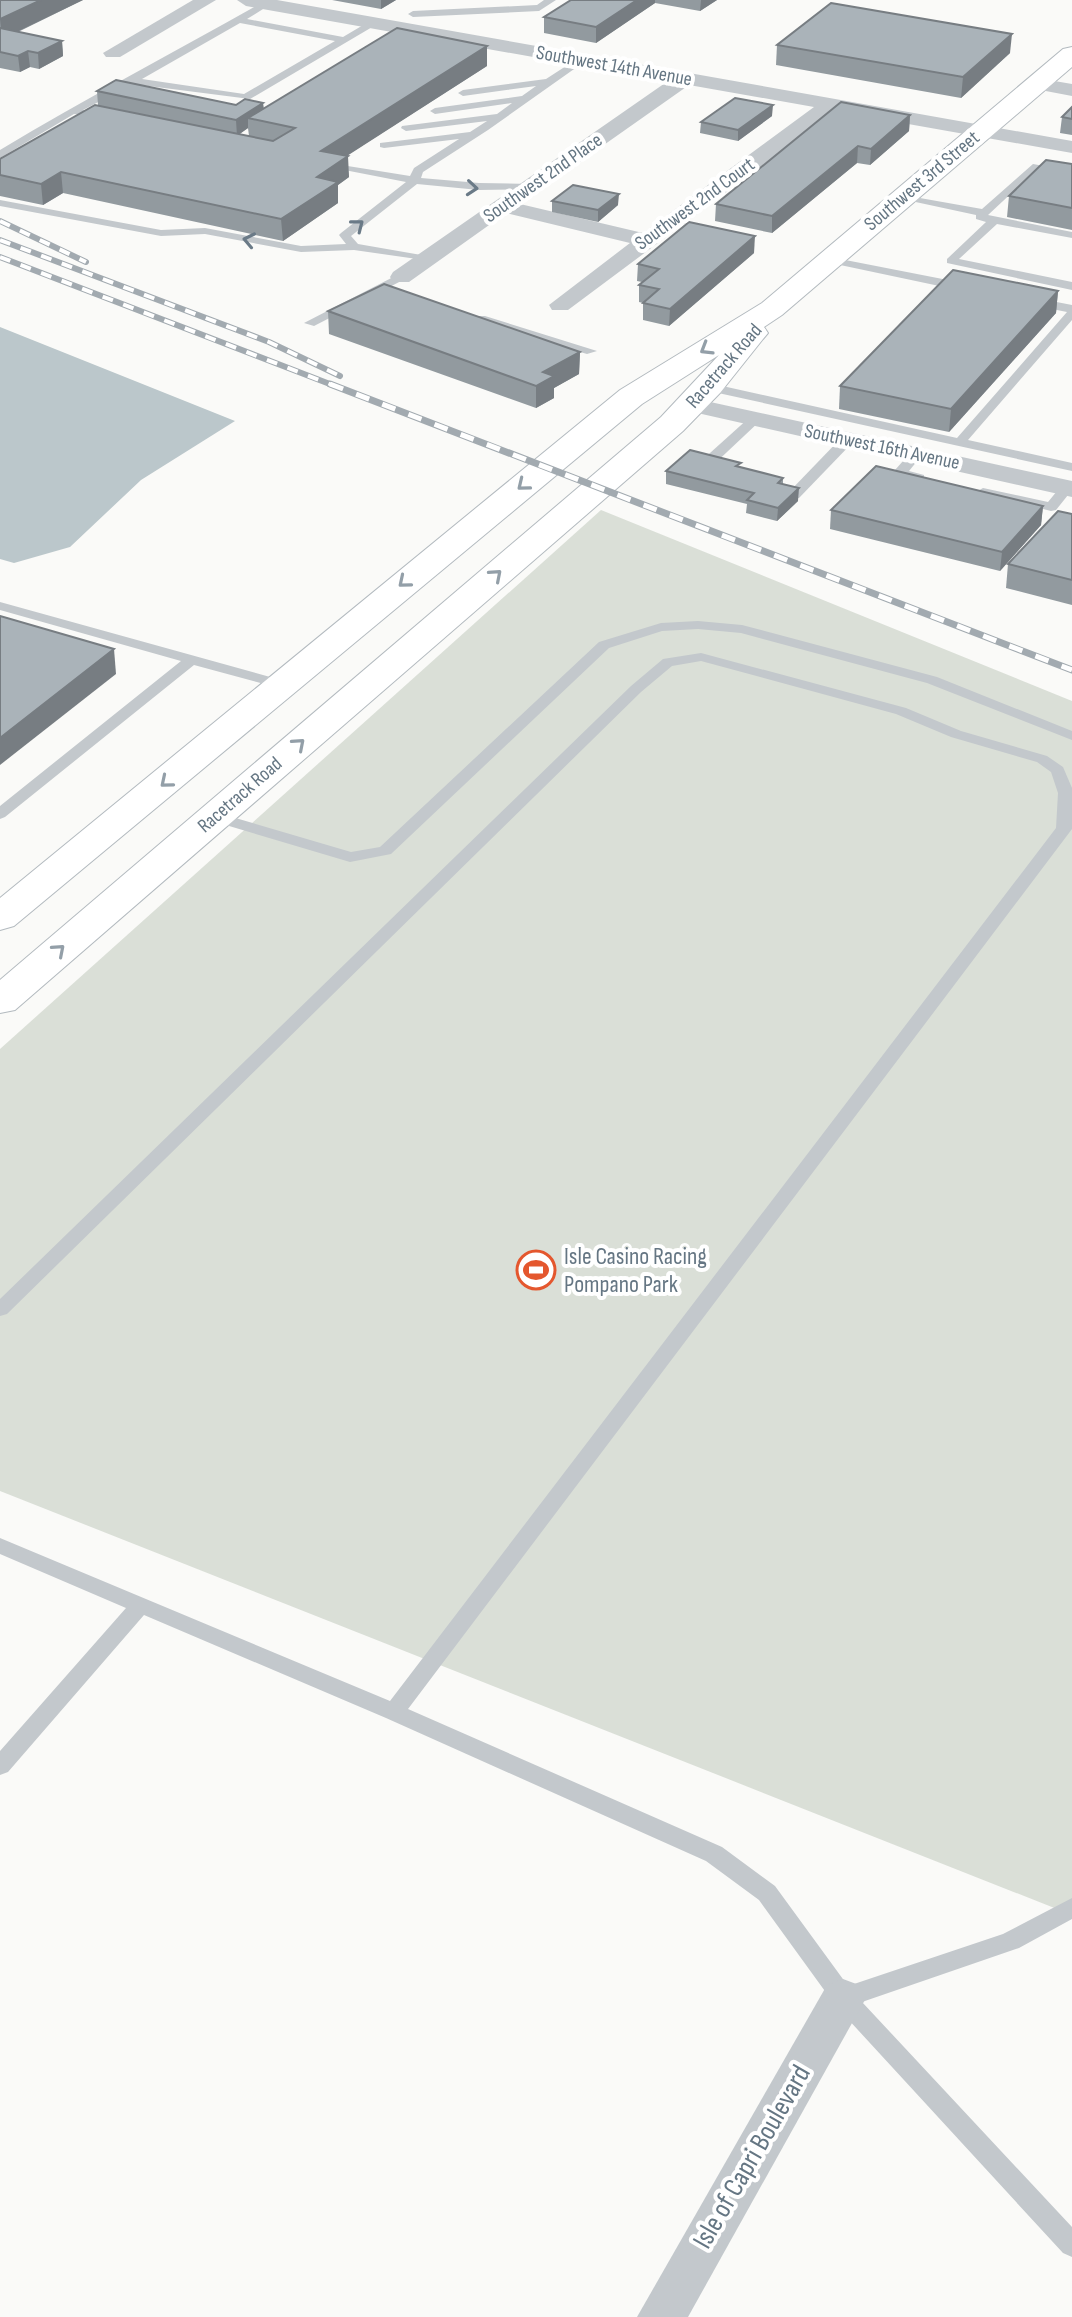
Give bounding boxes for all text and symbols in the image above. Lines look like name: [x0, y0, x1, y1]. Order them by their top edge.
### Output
street label: Southwest 14th Avenue: [534, 40, 694, 92]
street label: Southwest 3rd Street: [859, 126, 985, 236]
street label: Southwest 2nd Place: [479, 128, 607, 228]
street label: Southwest 2nd Court: [630, 153, 760, 255]
one-way arrow: [466, 179, 479, 196]
one-way arrow: [349, 220, 363, 234]
one-way arrow: [243, 232, 256, 249]
street label: Racetrack Road: [681, 319, 767, 413]
one-way arrow: [700, 339, 715, 355]
street label: Southwest 16th Avenue: [802, 419, 962, 475]
one-way arrow: [517, 475, 532, 489]
one-way arrow: [487, 570, 501, 585]
one-way arrow: [399, 572, 414, 587]
one-way arrow: [289, 739, 304, 754]
street label: Racetrack Road: [193, 752, 287, 838]
one-way arrow: [160, 772, 175, 786]
one-way arrow: [50, 945, 65, 960]
place label: Isle Casino Racing Pompano Park: [564, 1242, 707, 1299]
sports icon: Isle Casino Racing Pompano Park: [515, 1249, 557, 1291]
street label: Isle of Capri Boulevard: [686, 2059, 818, 2255]

